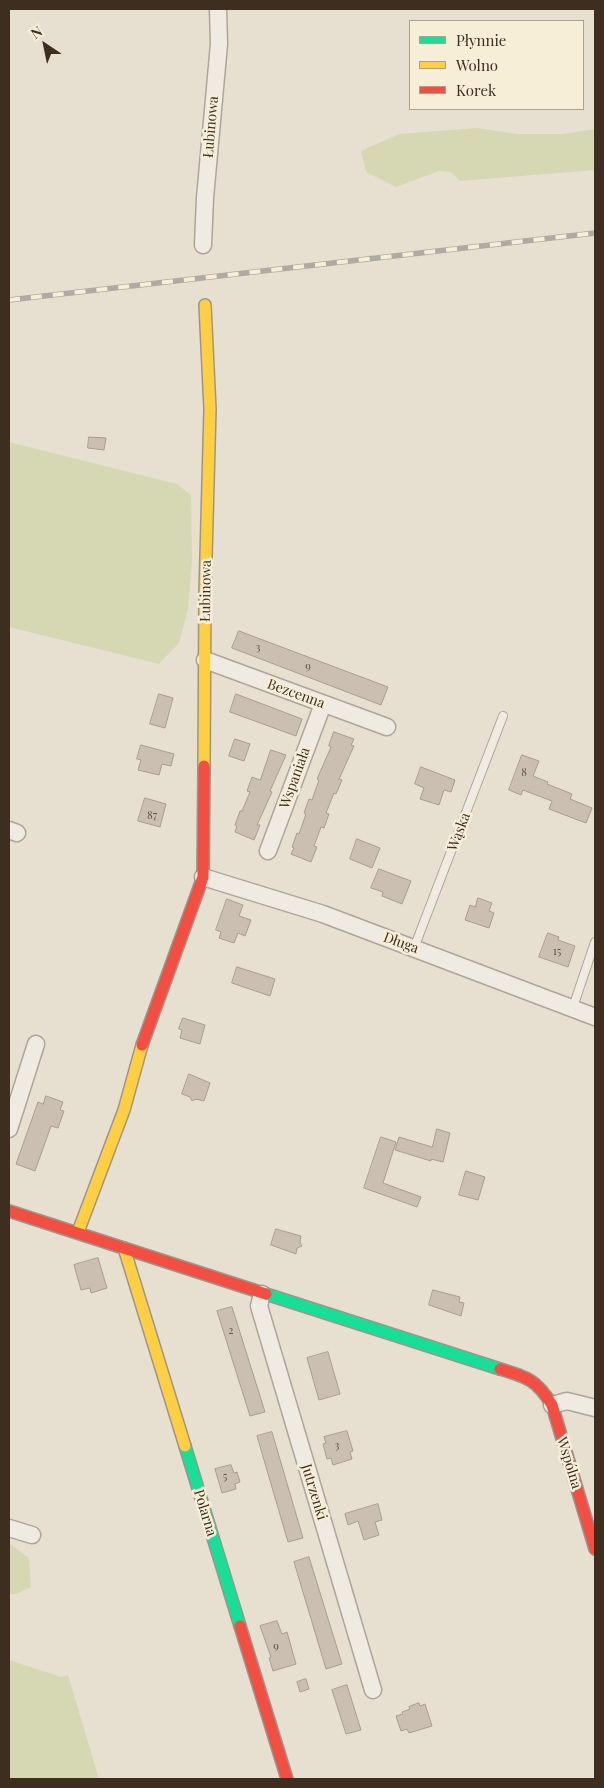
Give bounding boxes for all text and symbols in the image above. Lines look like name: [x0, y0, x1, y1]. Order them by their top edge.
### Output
north arrow: [20, 20, 70, 70]
legend: [409, 20, 584, 110]
text: N: [27, 21, 46, 43]
text: Płynnie: [456, 30, 506, 50]
text: Wolno: [456, 55, 498, 75]
text: Korek: [456, 80, 496, 100]
street label: Łubinowa: [200, 95, 222, 159]
street label: Łubinowa: [197, 560, 215, 622]
house number: 3: [256, 641, 260, 655]
house number: 9: [305, 660, 311, 674]
street label: Bezcenna: [265, 676, 327, 712]
street label: Wspaniała: [276, 745, 314, 811]
house number: 8: [521, 766, 527, 780]
house number: 87: [147, 809, 157, 823]
street label: Wąska: [444, 810, 474, 854]
street label: Długa: [381, 929, 421, 957]
house number: 15: [553, 945, 561, 959]
house number: 2: [228, 1324, 234, 1338]
street label: Wspólna: [553, 1435, 585, 1491]
house number: 3: [335, 1439, 339, 1453]
street label: Jutrzenki: [298, 1462, 330, 1522]
house number: 5: [223, 1470, 227, 1484]
street label: Polarna: [190, 1488, 220, 1538]
house number: 9: [273, 1640, 279, 1654]

